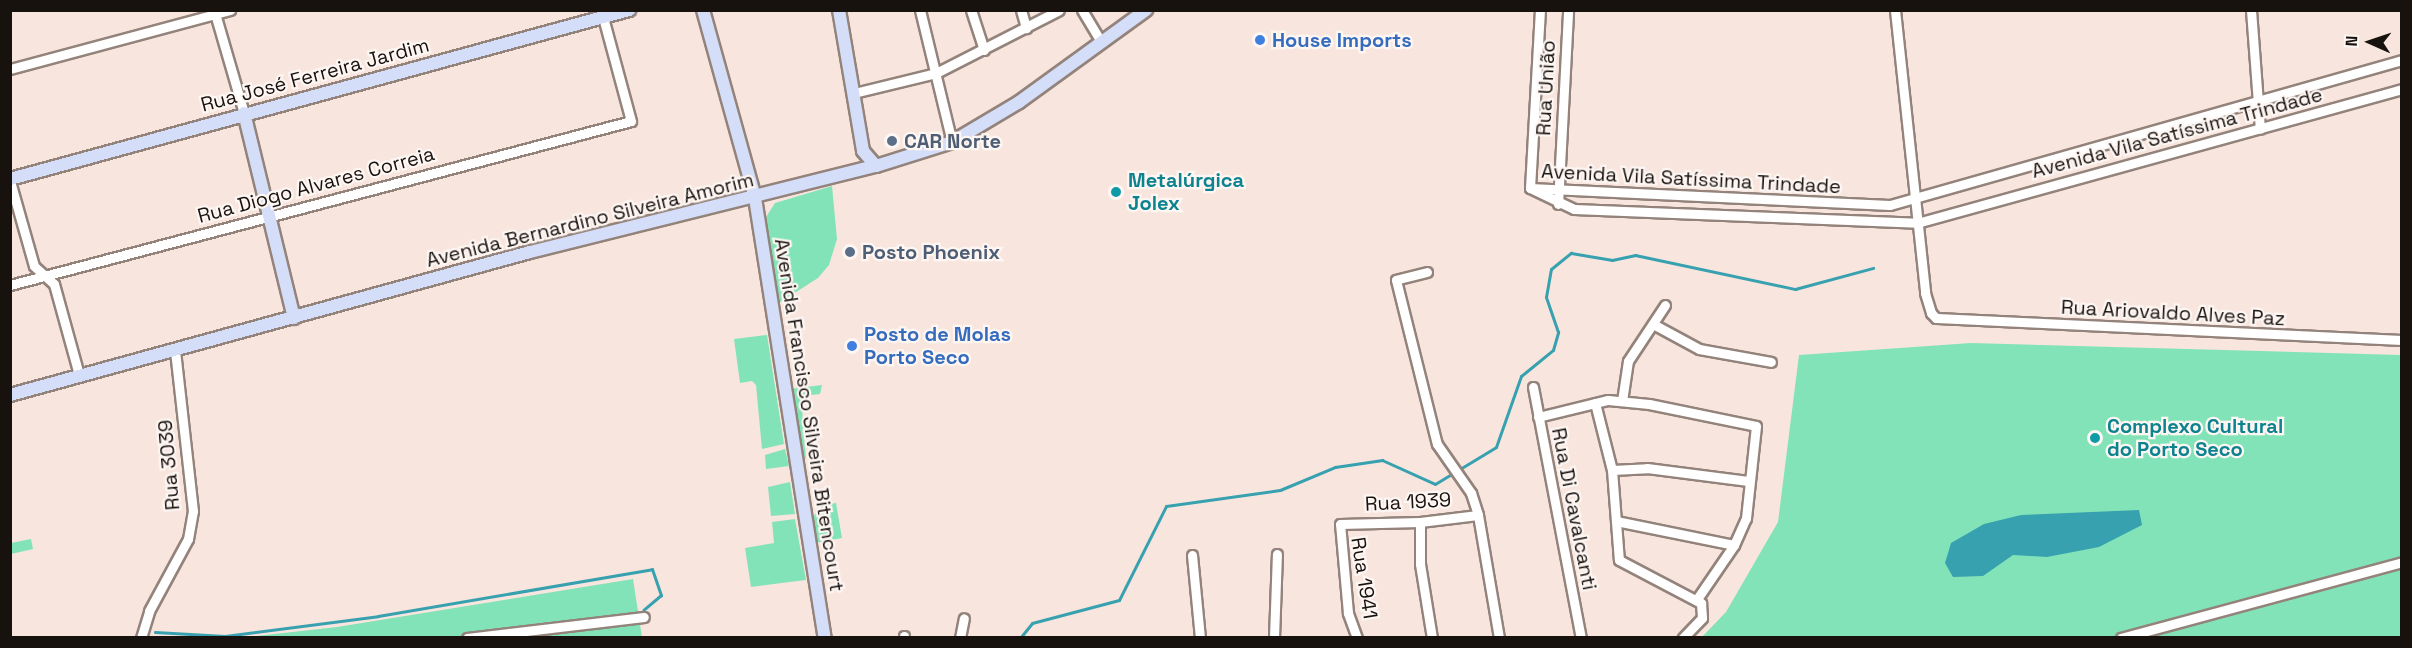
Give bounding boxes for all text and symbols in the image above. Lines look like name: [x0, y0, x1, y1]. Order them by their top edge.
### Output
north arrow: [2340, 12, 2400, 72]
place label: House Imports: [1272, 28, 1412, 52]
street label: Rua José Ferreira Jardim: [198, 33, 432, 117]
marker: House Imports: [1253, 33, 1267, 47]
text: N: [2341, 35, 2362, 47]
street label: Rua União: [1532, 40, 1560, 136]
street label: Avenida Vila Satíssima Trindade: [2029, 82, 2325, 184]
place label: CAR Norte: [904, 129, 1001, 153]
marker: CAR Norte: [885, 134, 899, 148]
street label: Rua Diogo Alvares Correia: [195, 142, 437, 228]
street label: Avenida Vila Satíssima Trindade: [1540, 159, 1842, 199]
street label: Avenida Bernardino Silveira Amorim: [424, 168, 756, 272]
place label: Metalúrgica Jolex: [1128, 168, 1244, 215]
marker: Metalúrgica Jolex: [1109, 185, 1123, 199]
street label: Avenida Francisco Silveira Bitencourt: [769, 237, 849, 593]
place label: Posto Phoenix: [862, 240, 1000, 264]
marker: Posto Phoenix: [843, 245, 857, 259]
street label: Rua Ariovaldo Alves Paz: [2060, 295, 2286, 331]
place label: Posto de Molas Porto Seco: [864, 322, 1011, 369]
marker: Posto de Molas Porto Seco: [845, 339, 859, 353]
place label: Complexo Cultural do Porto Seco: [2107, 414, 2283, 461]
street label: Rua 3039: [153, 419, 185, 511]
street label: Rua Di Cavalcanti: [1546, 426, 1602, 592]
marker: Complexo Cultural do Porto Seco: [2088, 431, 2102, 445]
street label: Rua 1939: [1364, 488, 1452, 516]
street label: Rua 1941: [1346, 535, 1382, 621]

